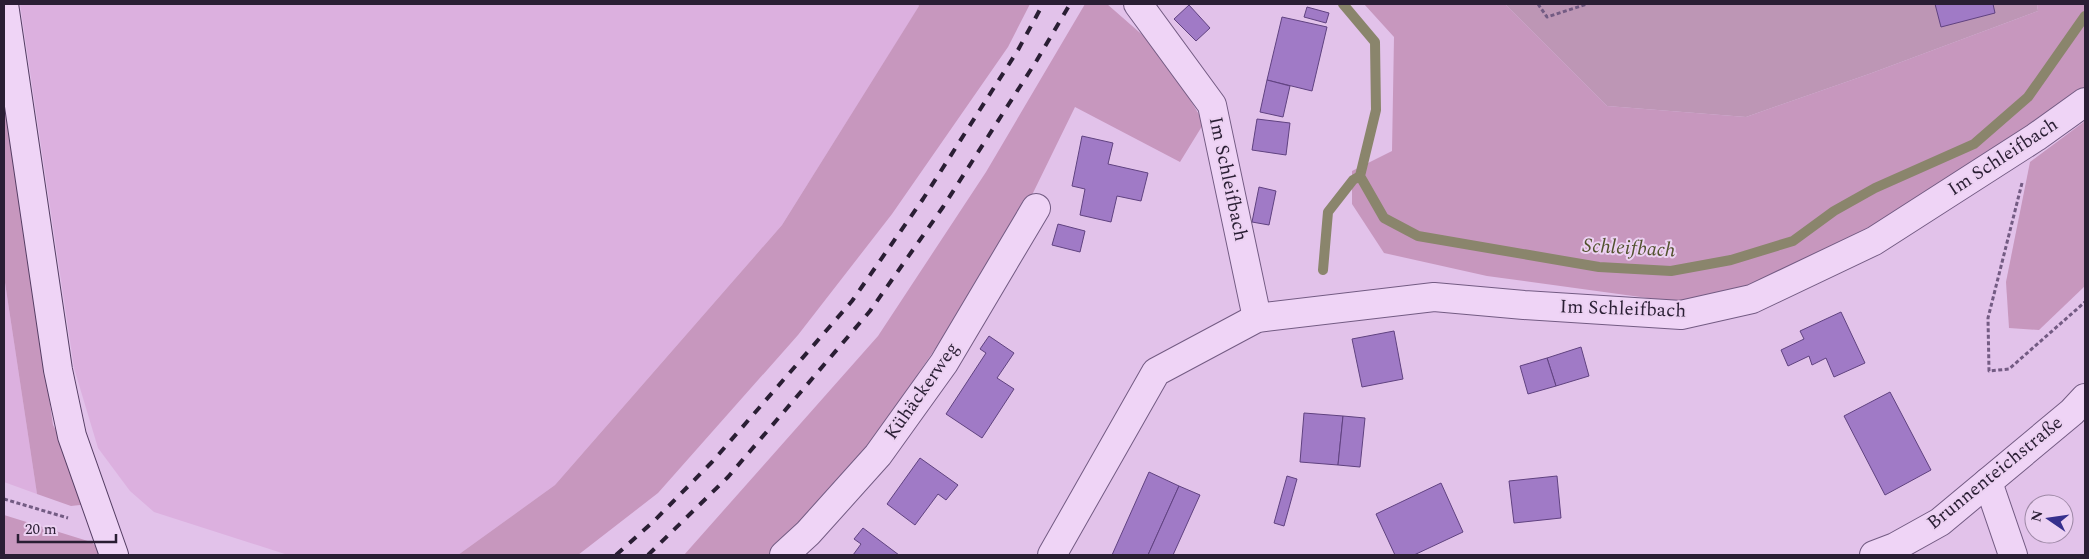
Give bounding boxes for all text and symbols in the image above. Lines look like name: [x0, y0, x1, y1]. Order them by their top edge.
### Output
street label: Im Schleifbach: [1942, 110, 2064, 204]
street label: Im Schleifbach: [1201, 114, 1255, 244]
water label: Schleifbach: [1582, 231, 1676, 265]
street label: Im Schleifbach: [1559, 292, 1687, 326]
street label: Kühäckerweg: [877, 336, 967, 446]
street label: Brunnenteichstraße: [1921, 409, 2069, 537]
north arrow: [2024, 494, 2074, 544]
text: N: [2025, 508, 2048, 524]
scale bar: [18, 512, 115, 544]
text: 20 m: [25, 518, 57, 541]

